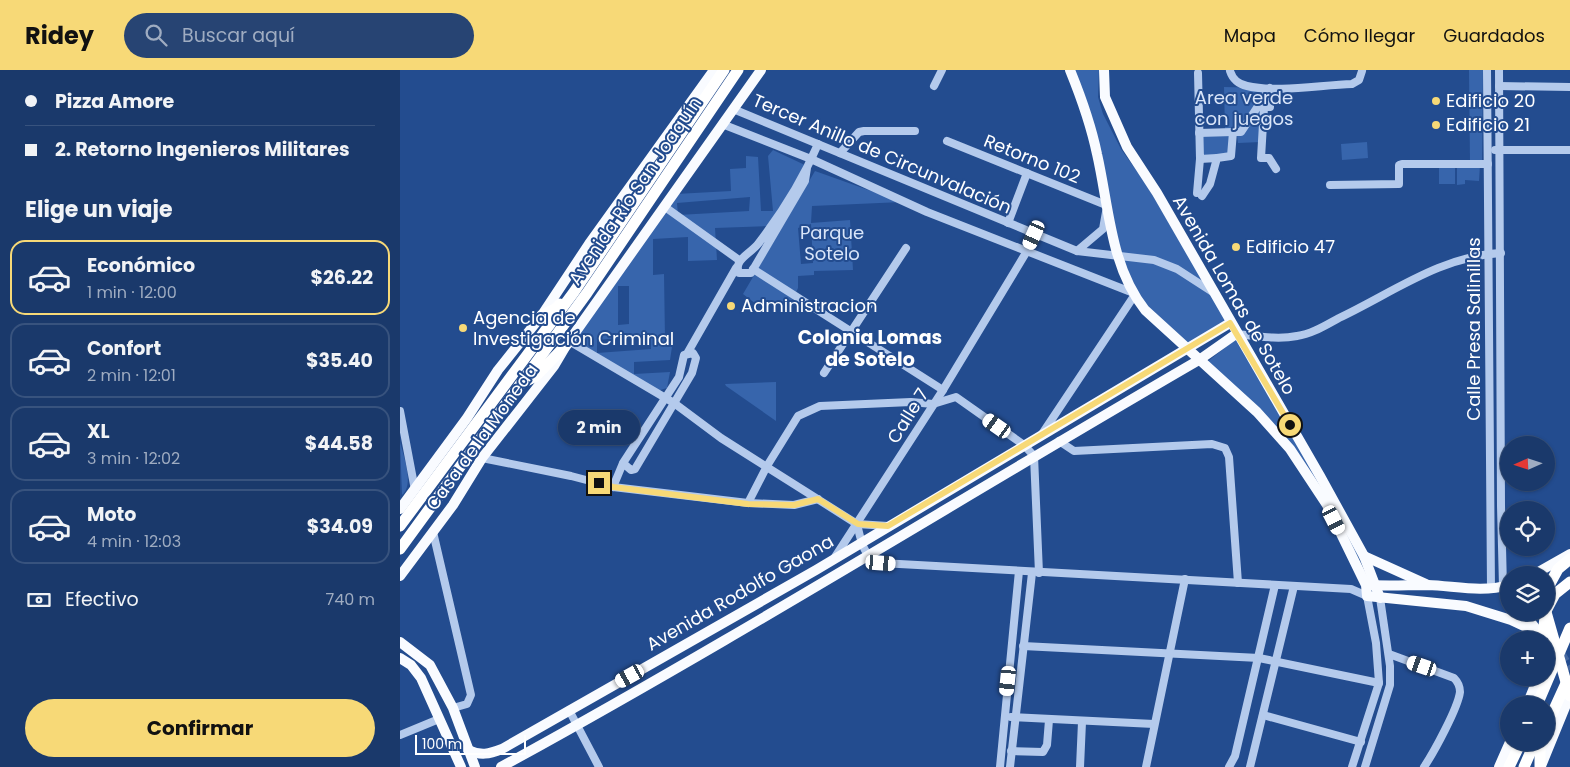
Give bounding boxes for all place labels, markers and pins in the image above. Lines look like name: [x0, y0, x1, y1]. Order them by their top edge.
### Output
place label: Edificio 20: [1446, 88, 1536, 113]
marker: Edificio 20: [1430, 95, 1442, 107]
place label: Edificio 21: [1446, 112, 1530, 137]
marker: Edificio 21: [1430, 119, 1442, 131]
place label: Edificio 47: [1246, 234, 1335, 259]
marker: Edificio 47: [1230, 241, 1242, 253]
place label: Administracion: [741, 293, 877, 318]
marker: Administracion: [725, 300, 737, 312]
place label: Agencia de Investigación Criminal: [473, 305, 674, 351]
marker: Agencia de Investigación Criminal: [457, 322, 469, 334]

